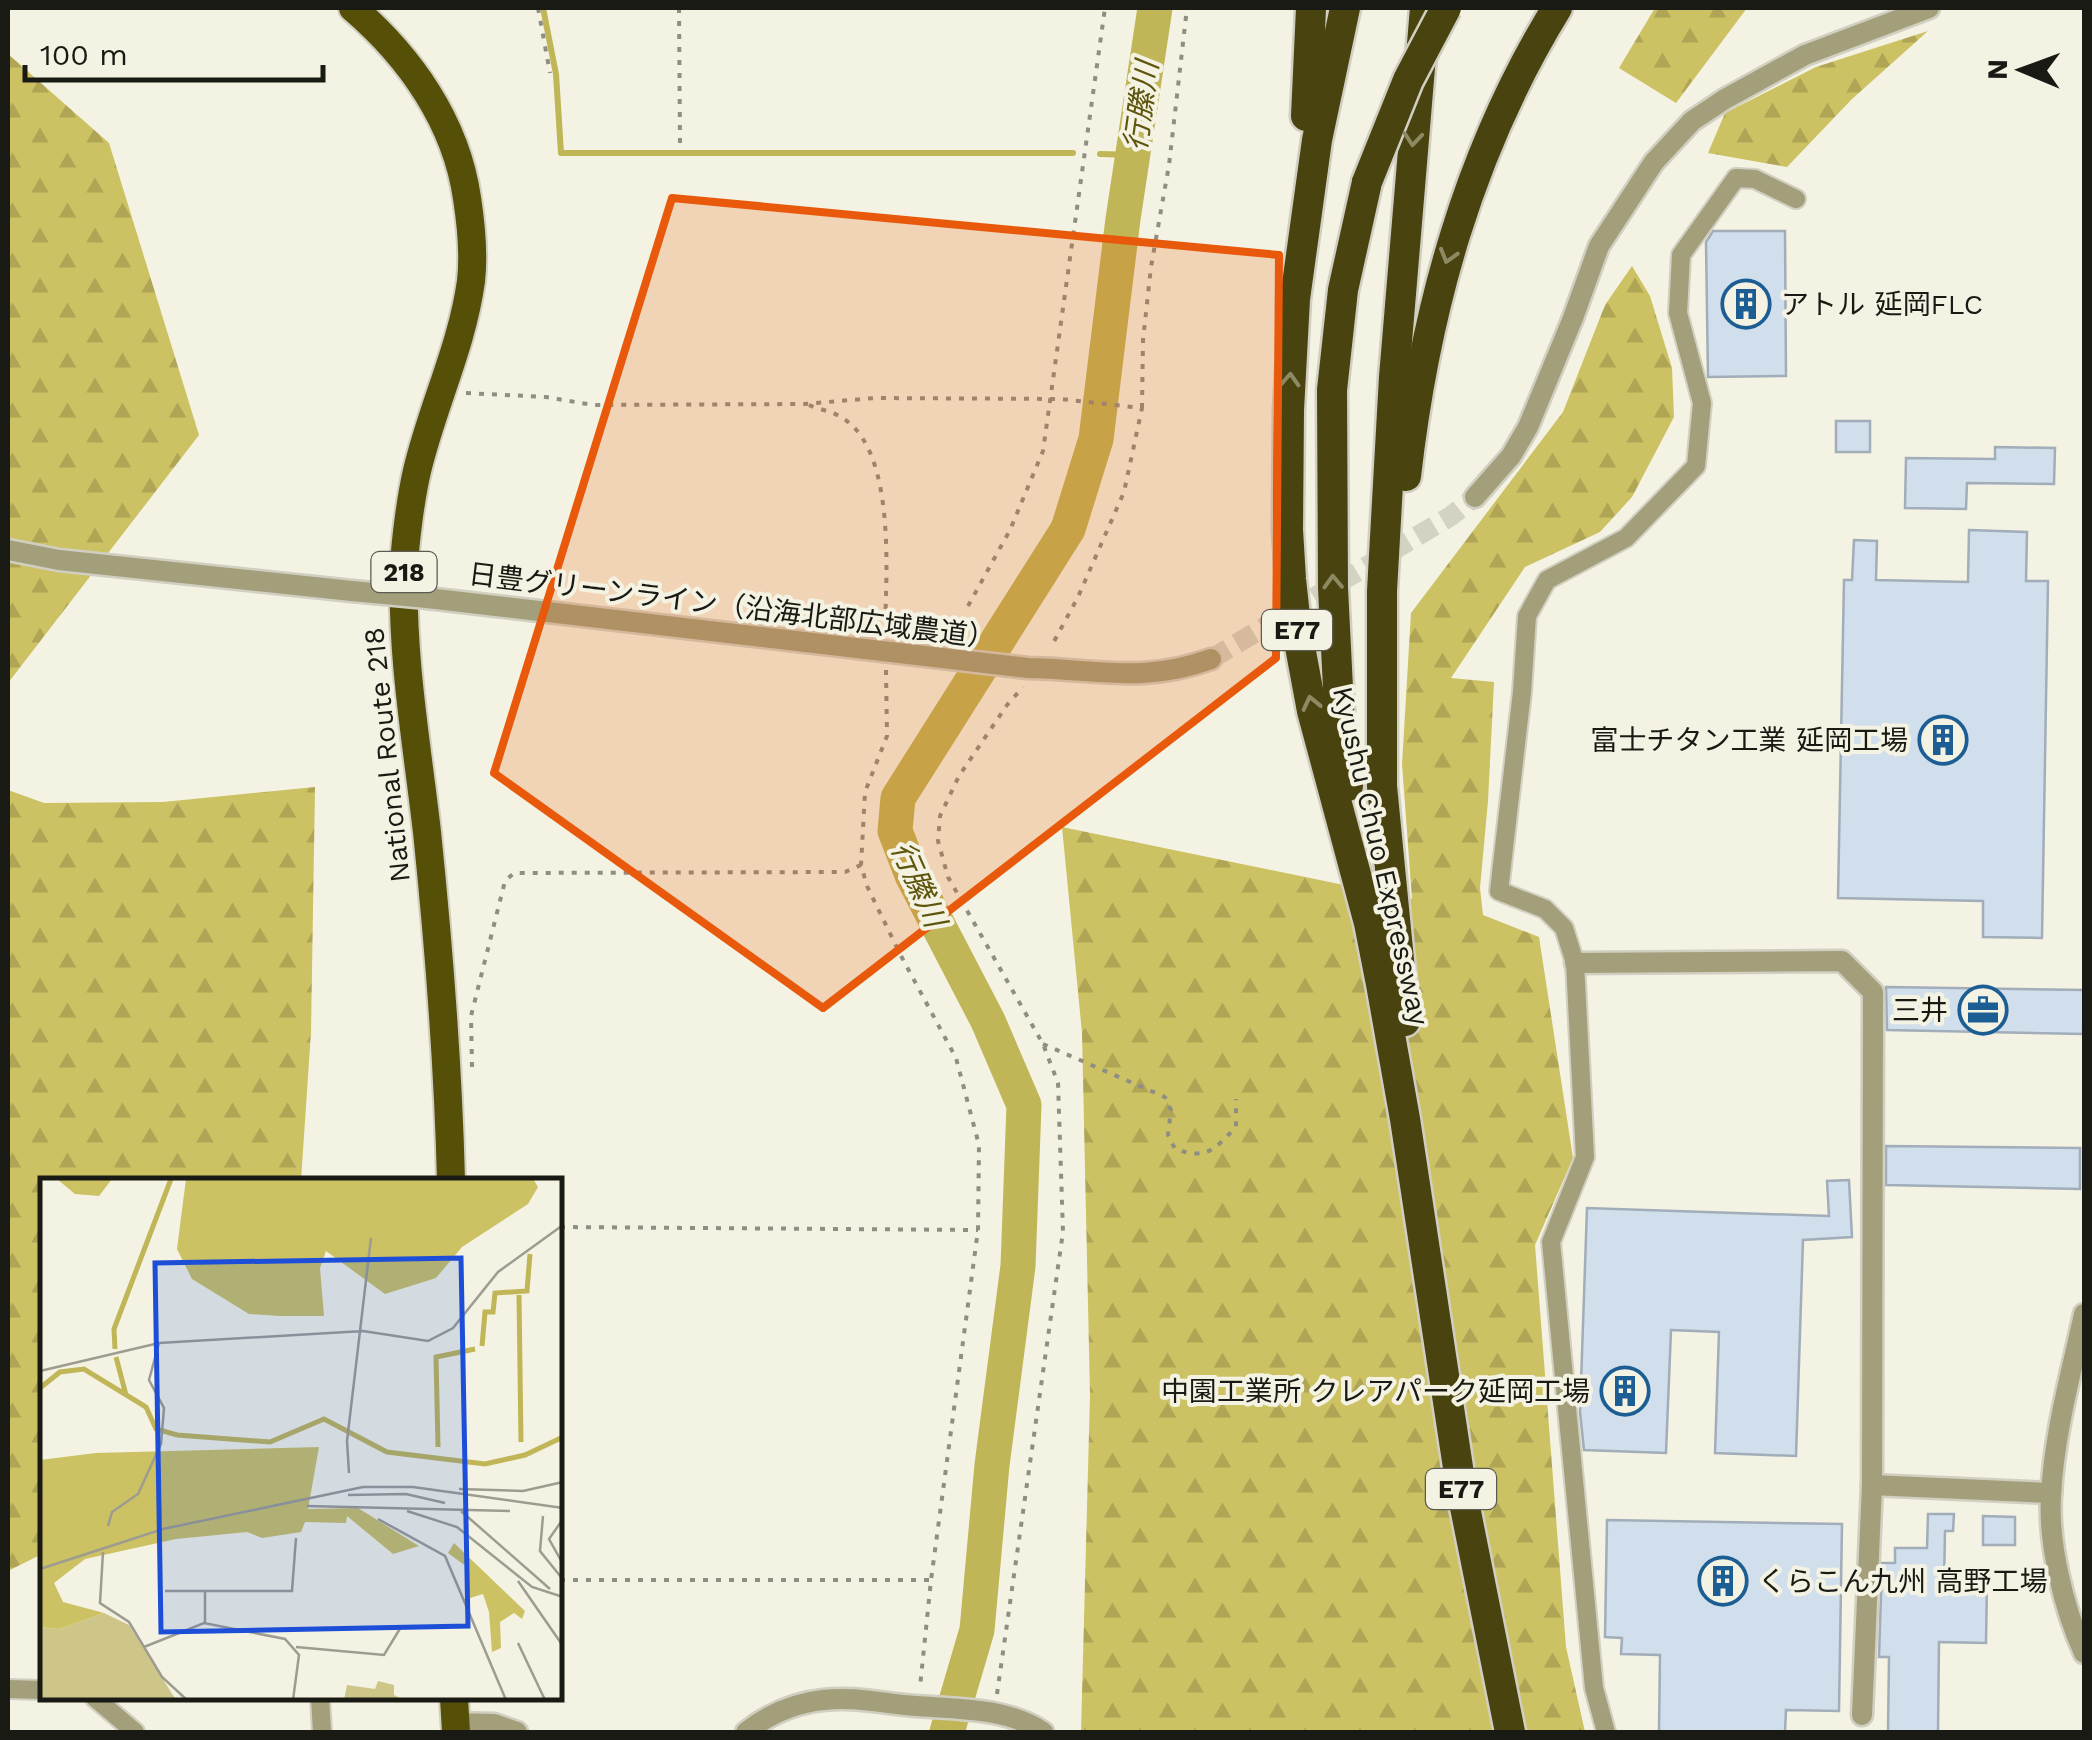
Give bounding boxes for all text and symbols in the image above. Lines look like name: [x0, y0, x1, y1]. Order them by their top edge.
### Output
scale bar: [25, 20, 322, 82]
north arrow: [1972, 20, 2072, 120]
text: 100 m: [40, 37, 128, 72]
water label: 行縢川: [1117, 56, 1165, 153]
text: N: [1981, 59, 2014, 80]
one-way arrow: [1403, 132, 1425, 148]
one-way arrow: [1439, 247, 1460, 264]
building icon: アトル 延岡FLC: [1720, 278, 1772, 330]
place label: アトル 延岡FLC: [1781, 288, 1983, 321]
one-way arrow: [1280, 372, 1301, 388]
road number: 218: [372, 552, 436, 592]
street label: 日豊グリーンライン（沿海北部広域農道）: [467, 557, 997, 655]
one-way arrow: [1322, 574, 1343, 590]
road number: E77: [1262, 610, 1332, 650]
street label: National Route 218: [357, 626, 417, 884]
street label: Kyushu Chuo Expressway: [1326, 683, 1436, 1029]
one-way arrow: [1302, 695, 1323, 712]
building icon: 富士チタン工業 延岡工場: [1917, 714, 1969, 766]
place label: 富士チタン工業 延岡工場: [1590, 724, 1908, 757]
water label: 行縢川: [885, 836, 955, 935]
office icon: 三井: [1957, 984, 2009, 1036]
place label: 三井: [1892, 994, 1948, 1027]
inset map: [40, 1178, 562, 1700]
building icon: 中園工業所 クレアパーク延岡工場: [1599, 1365, 1651, 1417]
place label: 中園工業所 クレアパーク延岡工場: [1161, 1375, 1590, 1408]
road number: E77: [1426, 1469, 1496, 1509]
building icon: くらこん九州 高野工場: [1697, 1555, 1749, 1607]
place label: くらこん九州 高野工場: [1758, 1565, 2048, 1598]

